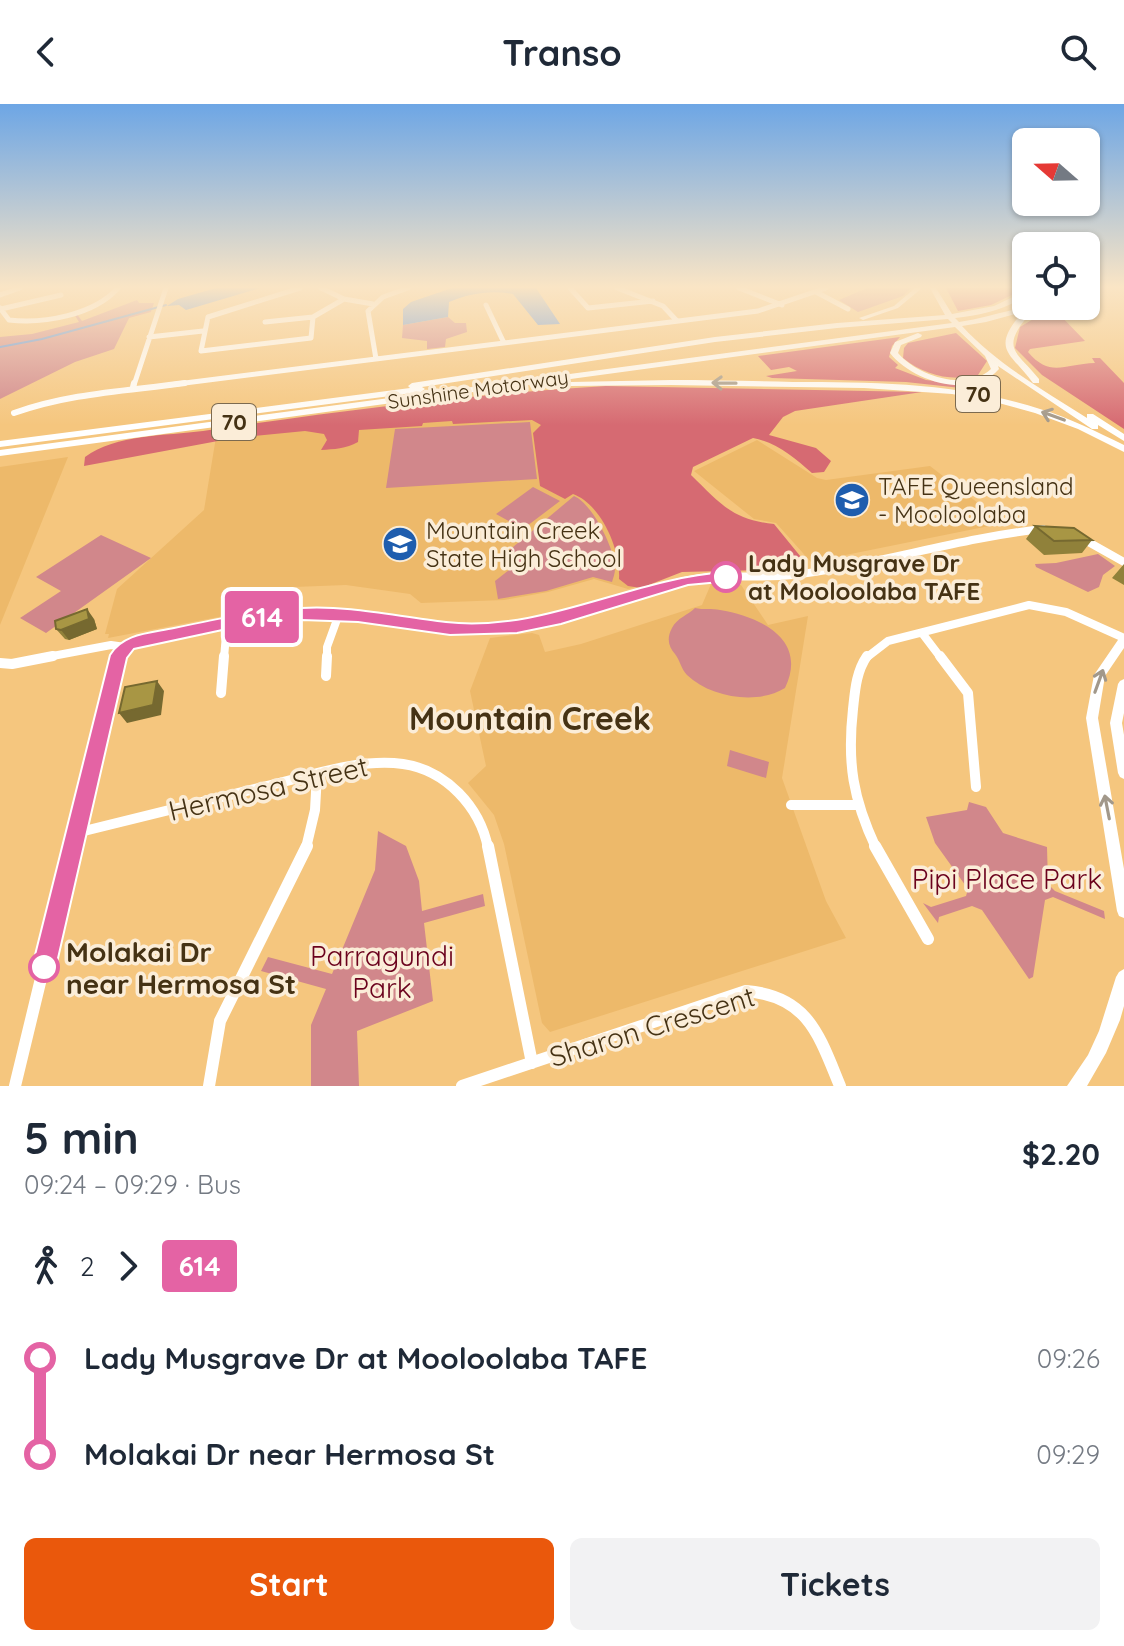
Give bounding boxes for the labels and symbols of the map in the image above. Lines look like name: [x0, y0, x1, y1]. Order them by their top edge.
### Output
north arrow: [1012, 128, 1100, 216]
street label: Sunshine Motorway: [386, 364, 570, 414]
one-way arrow: [711, 375, 738, 391]
road number: 70: [956, 376, 1000, 412]
road number: 70: [212, 404, 256, 440]
one-way arrow: [1041, 408, 1066, 422]
place label: TAFE Queensland - Mooloolaba: [878, 471, 1074, 529]
school or university icon: TAFE Queensland - Mooloolaba: [833, 481, 871, 519]
place label: Mountain Creek State High School: [426, 515, 622, 573]
school or university icon: Mountain Creek State High School: [381, 525, 419, 563]
place label: Lady Musgrave Dr at Mooloolaba TAFE: [748, 548, 980, 606]
marker: Lady Musgrave Dr at Mooloolaba TAFE: [711, 562, 741, 592]
line badge: 614: [216, 591, 308, 643]
one-way arrow: [1093, 669, 1107, 694]
district label: Mountain Creek: [409, 698, 651, 738]
street label: Hermosa Street: [165, 748, 371, 828]
one-way arrow: [1098, 795, 1113, 820]
park label: Pipi Place Park: [912, 861, 1102, 896]
place label: Molakai Dr near Hermosa St: [66, 934, 296, 1001]
park label: Parragundi Park: [310, 938, 454, 1005]
marker: Molakai Dr near Hermosa St: [29, 952, 59, 982]
street label: Sharon Crescent: [545, 978, 759, 1074]

